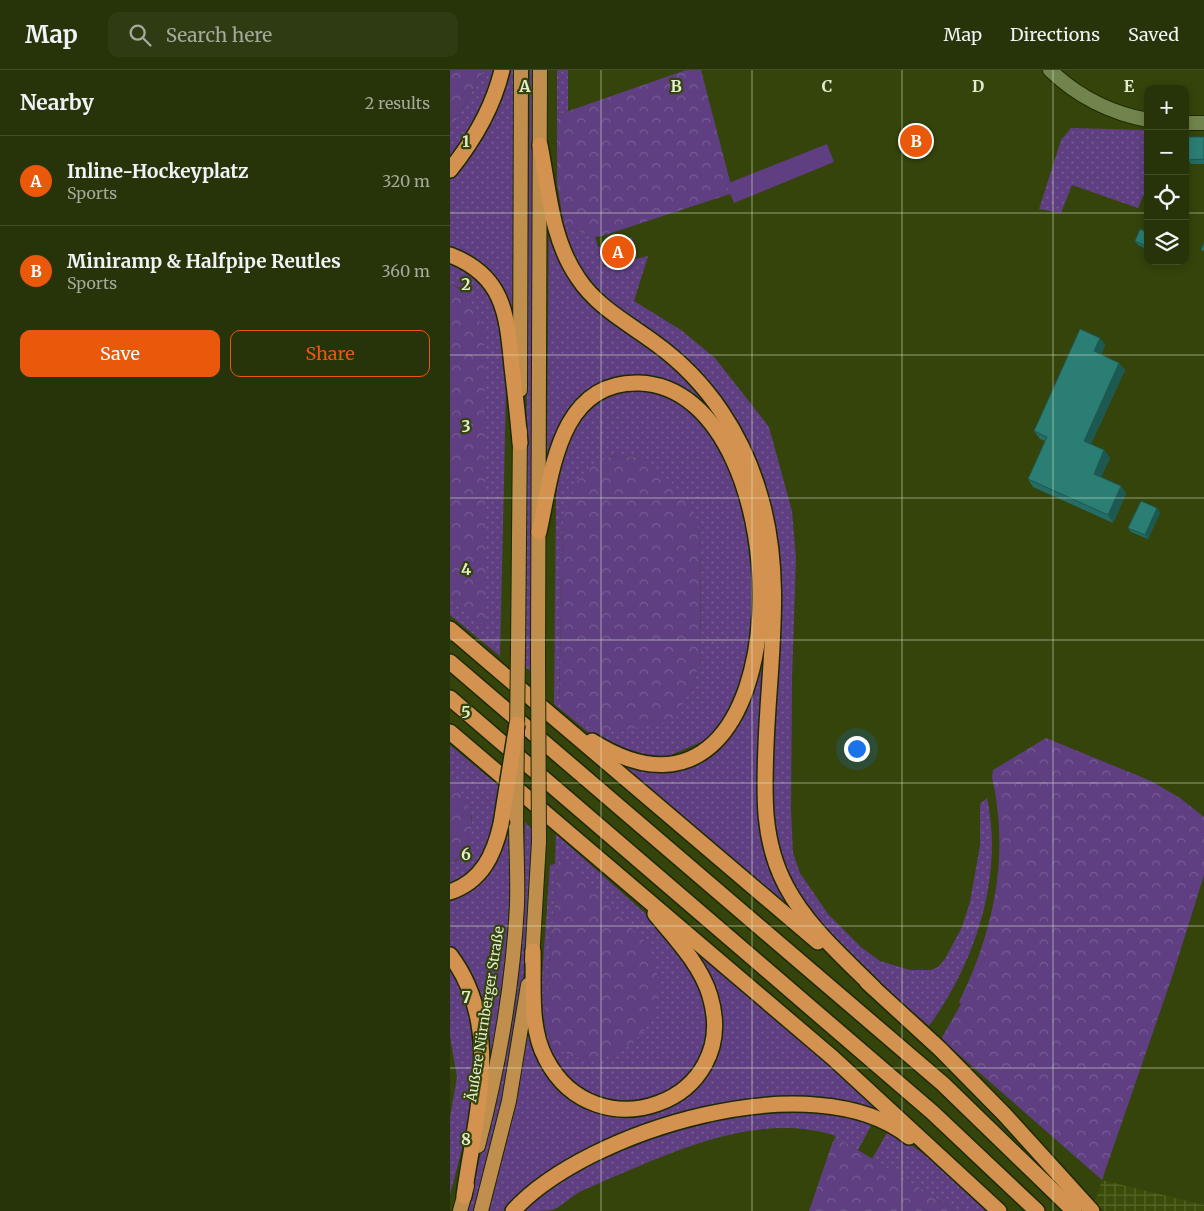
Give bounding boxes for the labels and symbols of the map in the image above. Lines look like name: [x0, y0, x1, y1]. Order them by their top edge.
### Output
text: A: [518, 76, 531, 96]
text: B: [670, 76, 682, 96]
text: C: [822, 76, 832, 96]
text: D: [972, 76, 984, 96]
text: E: [1124, 76, 1135, 96]
pin: B: [900, 122, 932, 160]
text: 1: [462, 131, 470, 151]
pin: A: [602, 233, 634, 271]
text: 2: [461, 274, 471, 294]
text: 3: [461, 416, 471, 436]
text: 4: [461, 559, 471, 579]
text: 5: [461, 702, 471, 722]
your location: [844, 736, 870, 762]
text: 6: [461, 844, 471, 864]
street label: Äußere Nürnberger Straße: [462, 925, 508, 1104]
text: 7: [461, 987, 471, 1007]
text: 8: [461, 1129, 471, 1149]

